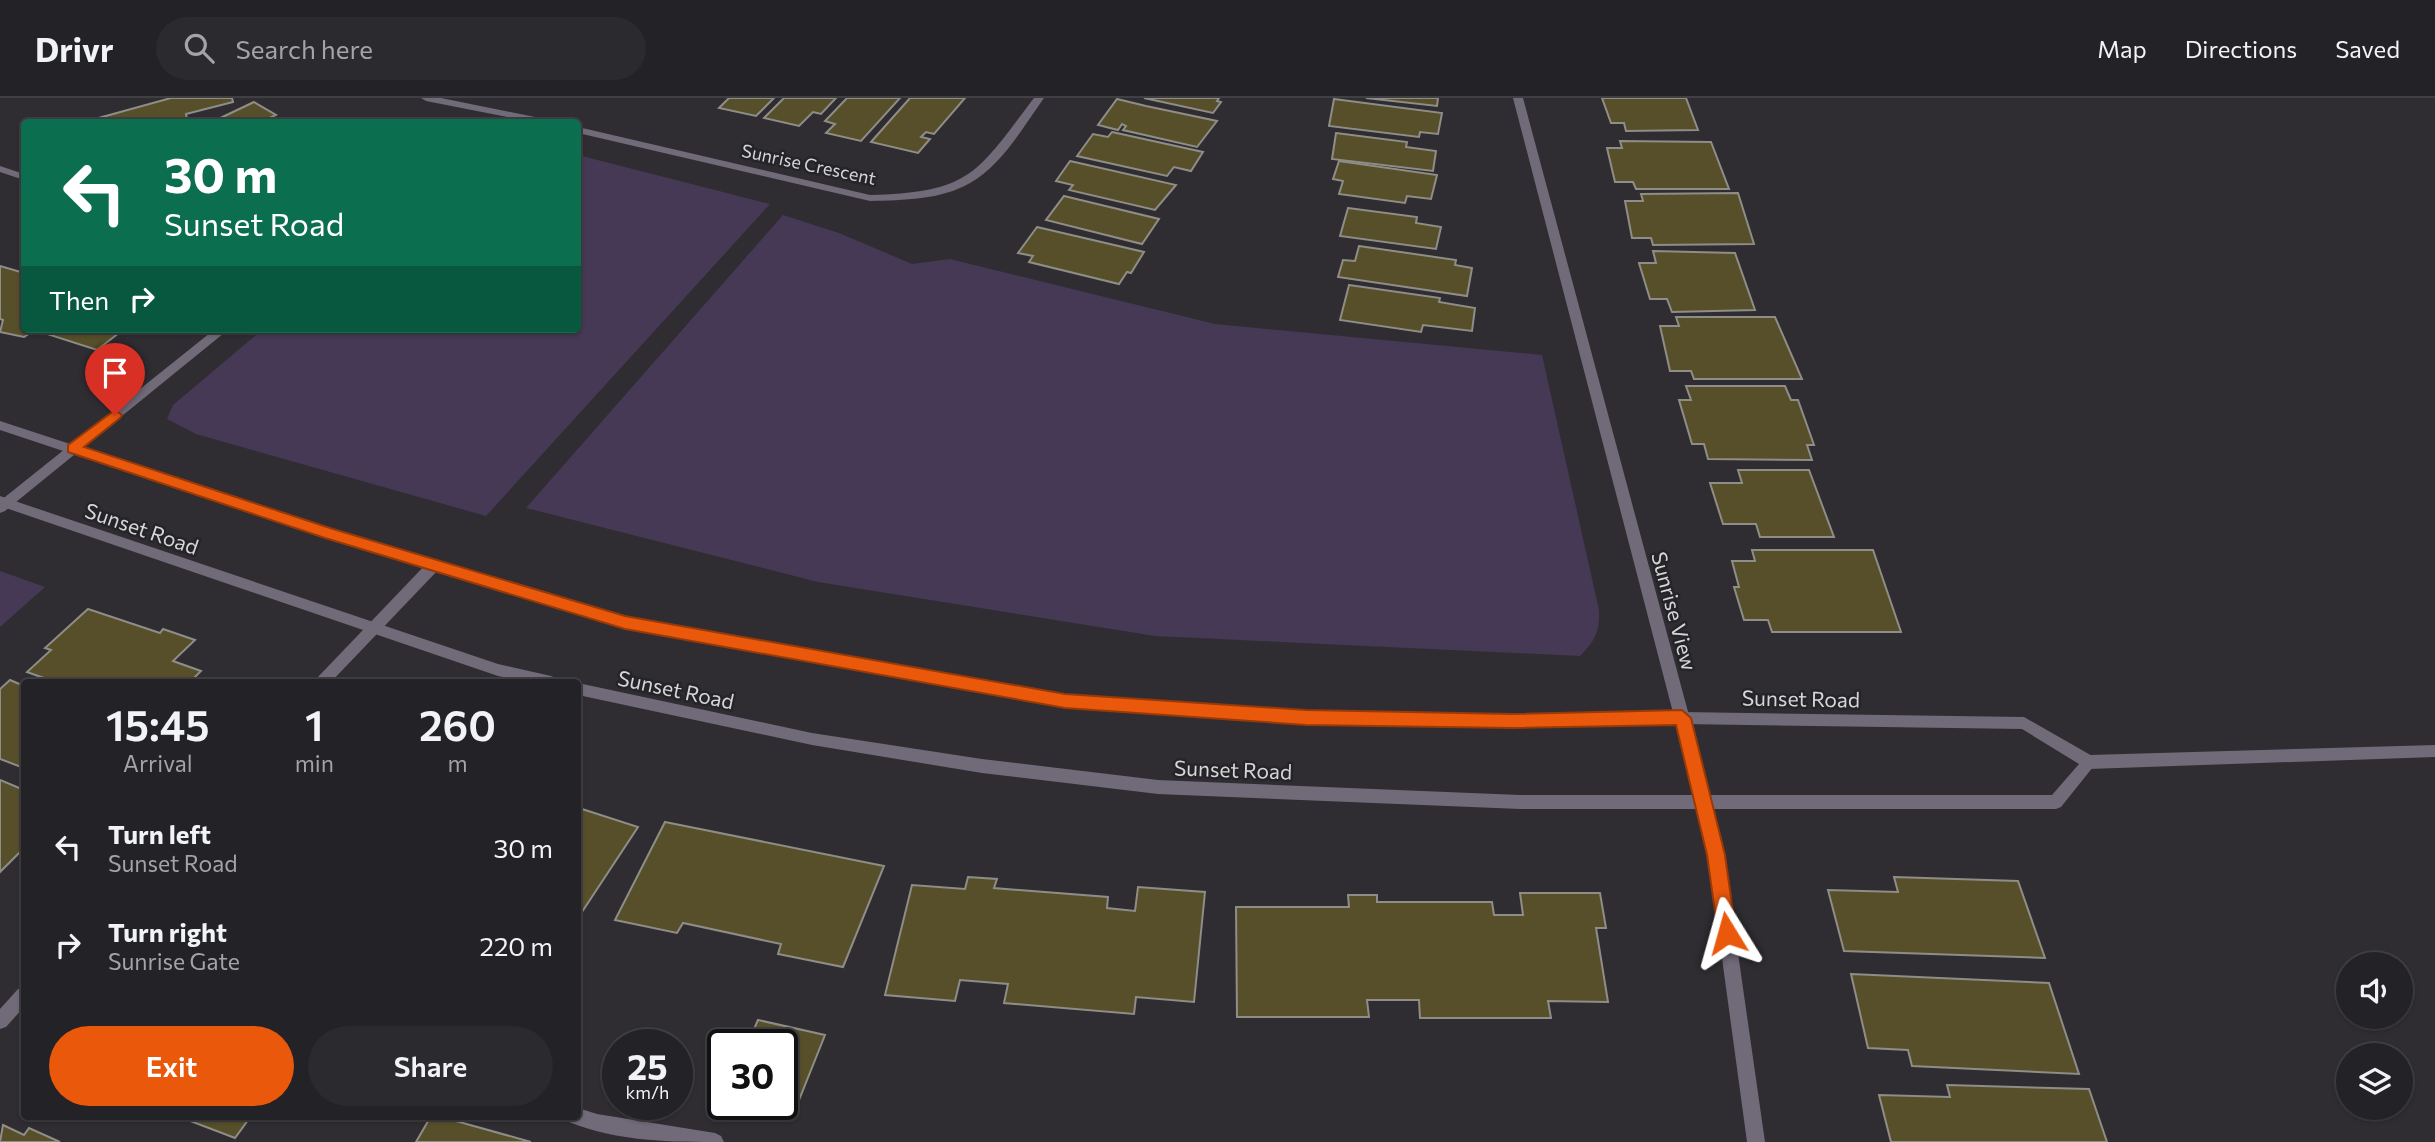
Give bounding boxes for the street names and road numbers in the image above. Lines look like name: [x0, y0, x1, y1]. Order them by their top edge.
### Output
street label: Sunrise Crescent: [740, 139, 878, 189]
street label: Sunset Road: [82, 497, 202, 559]
street label: Sunrise View: [1647, 549, 1703, 673]
street label: Sunset Road: [616, 664, 736, 714]
street label: Sunset Road: [1742, 684, 1860, 712]
street label: Sunset Road: [1173, 754, 1293, 784]

